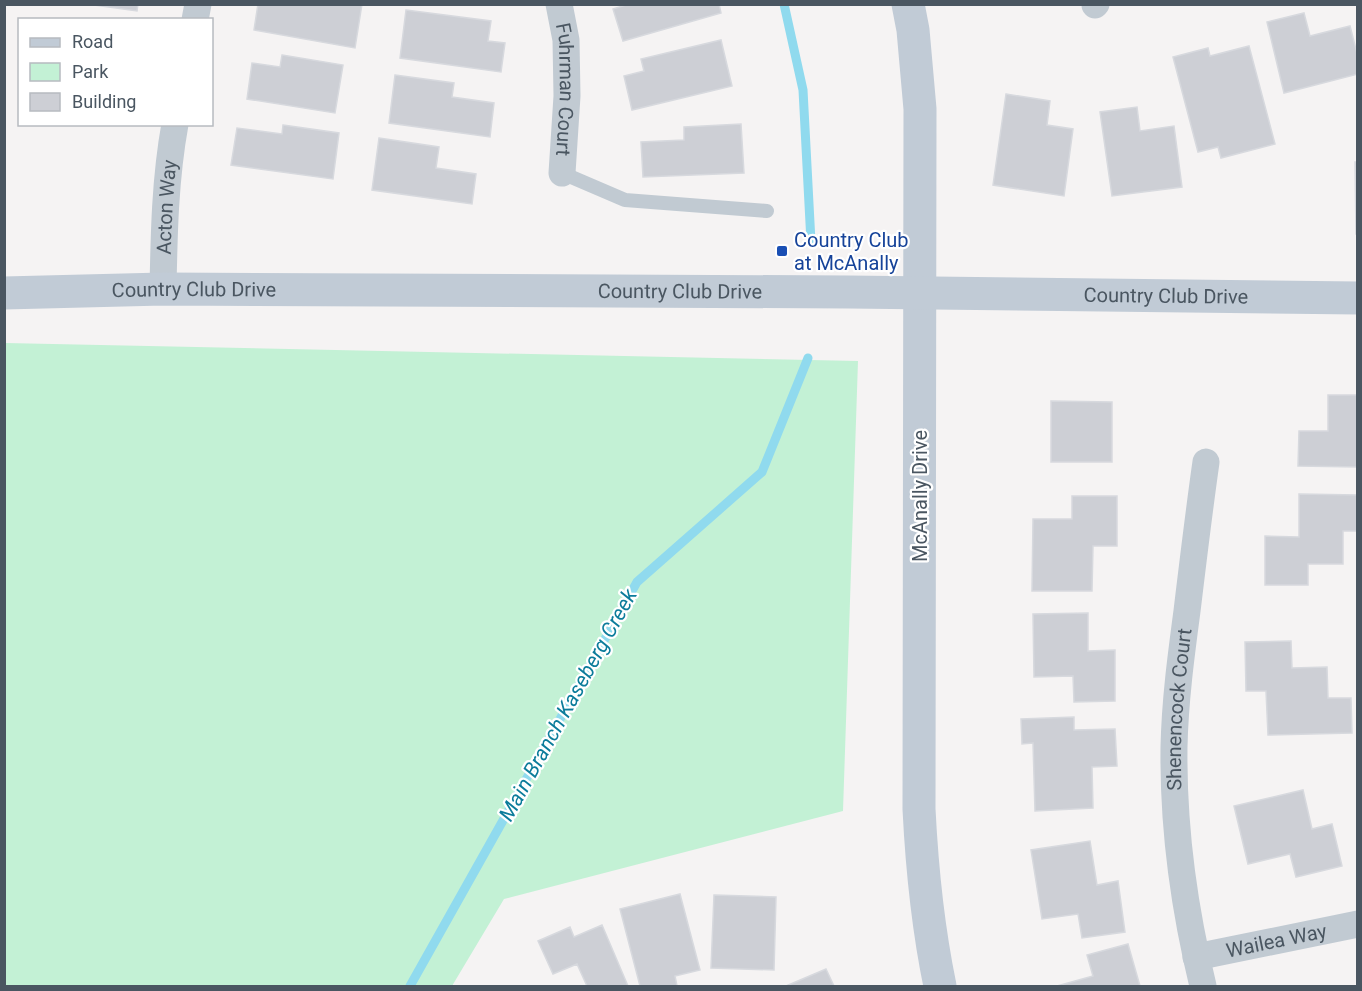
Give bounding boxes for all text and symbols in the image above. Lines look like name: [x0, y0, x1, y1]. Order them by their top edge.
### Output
legend: [18, 18, 213, 126]
street label: Fuhrman Court: [551, 21, 579, 157]
text: Road: [72, 31, 113, 52]
text: Park: [72, 61, 109, 82]
text: Building: [72, 91, 136, 112]
street label: Acton Way: [152, 158, 182, 255]
place label: Country Club at McAnally: [794, 228, 909, 275]
marker: Country Club at McAnally: [775, 244, 789, 258]
street label: Country Club Drive: [111, 277, 276, 302]
street label: Country Club Drive: [598, 279, 762, 304]
street label: Country Club Drive: [1084, 283, 1248, 309]
street label: McAnally Drive: [908, 430, 932, 562]
water label: Main Branch Kaseberg Creek: [494, 584, 642, 825]
street label: Shenencock Court: [1162, 627, 1197, 791]
street label: Wailea Way: [1224, 919, 1329, 963]

